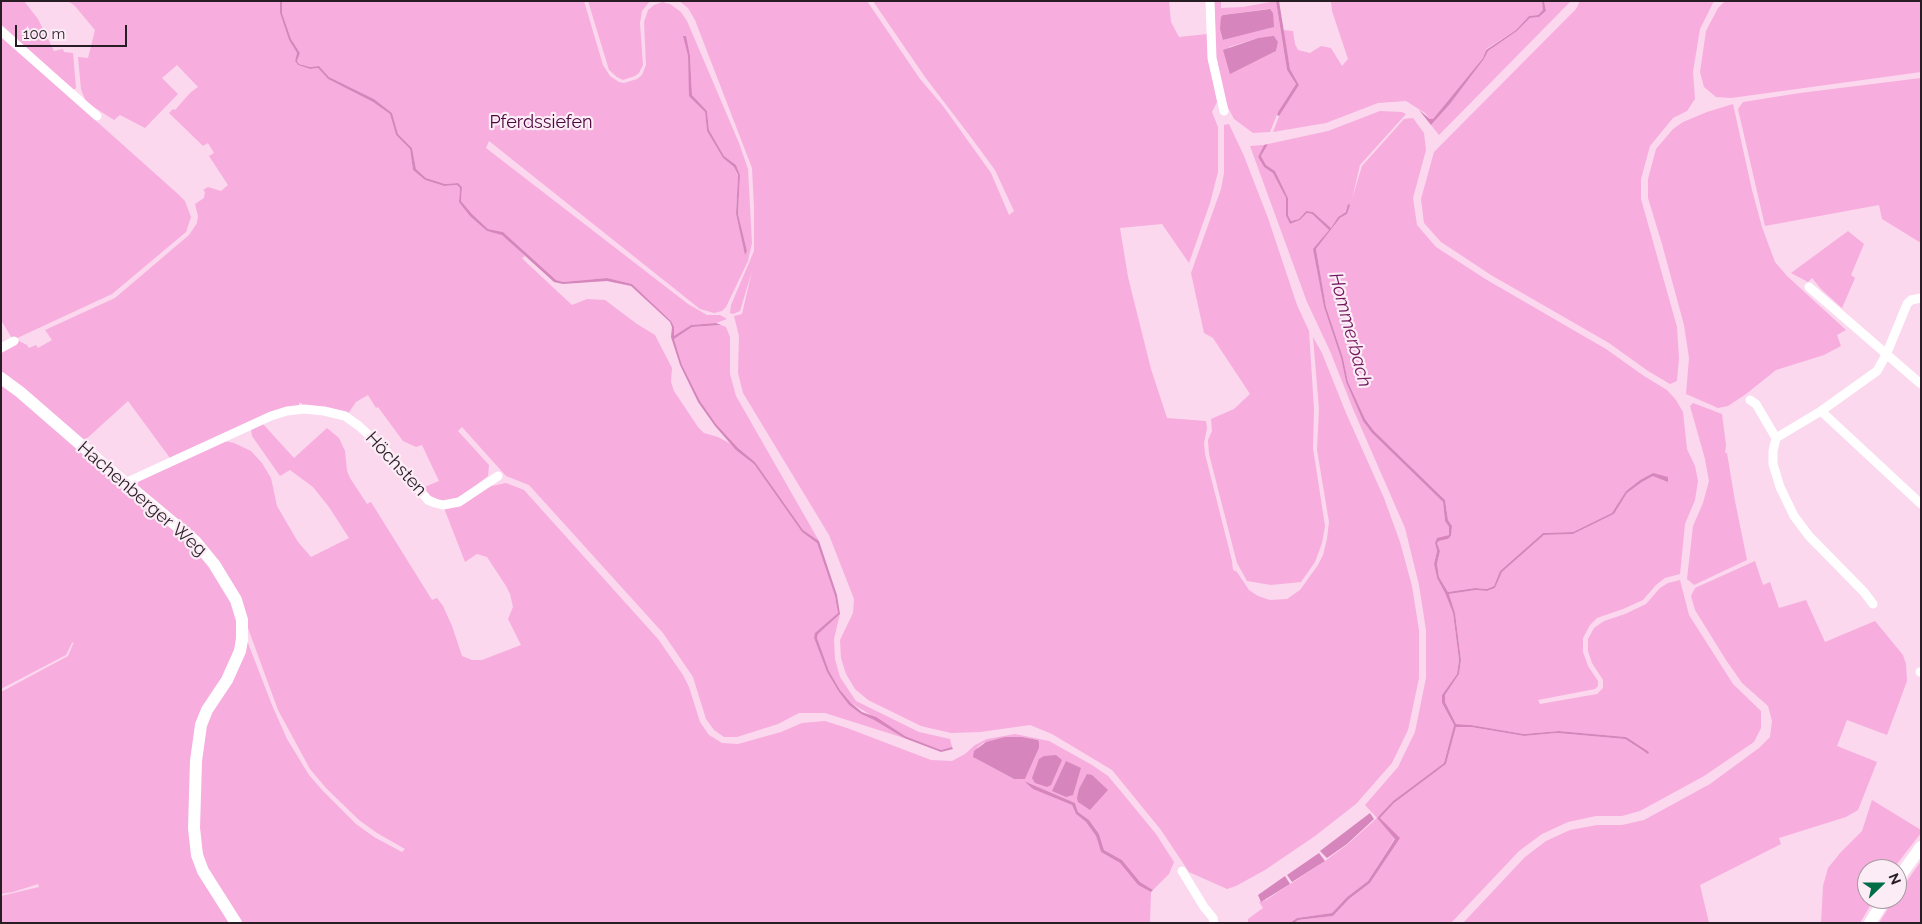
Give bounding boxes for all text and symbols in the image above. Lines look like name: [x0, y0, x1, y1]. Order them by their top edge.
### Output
scale bar: [18, 15, 130, 47]
text: 100 m: [23, 25, 65, 43]
park label: Pferdssiefen: [489, 112, 593, 134]
water label: Hommerbach: [1324, 270, 1376, 390]
street label: Höchsten: [361, 427, 431, 501]
street label: Hachenberger Weg: [73, 437, 211, 561]
north arrow: [1857, 859, 1907, 909]
text: N: [1886, 871, 1904, 887]

